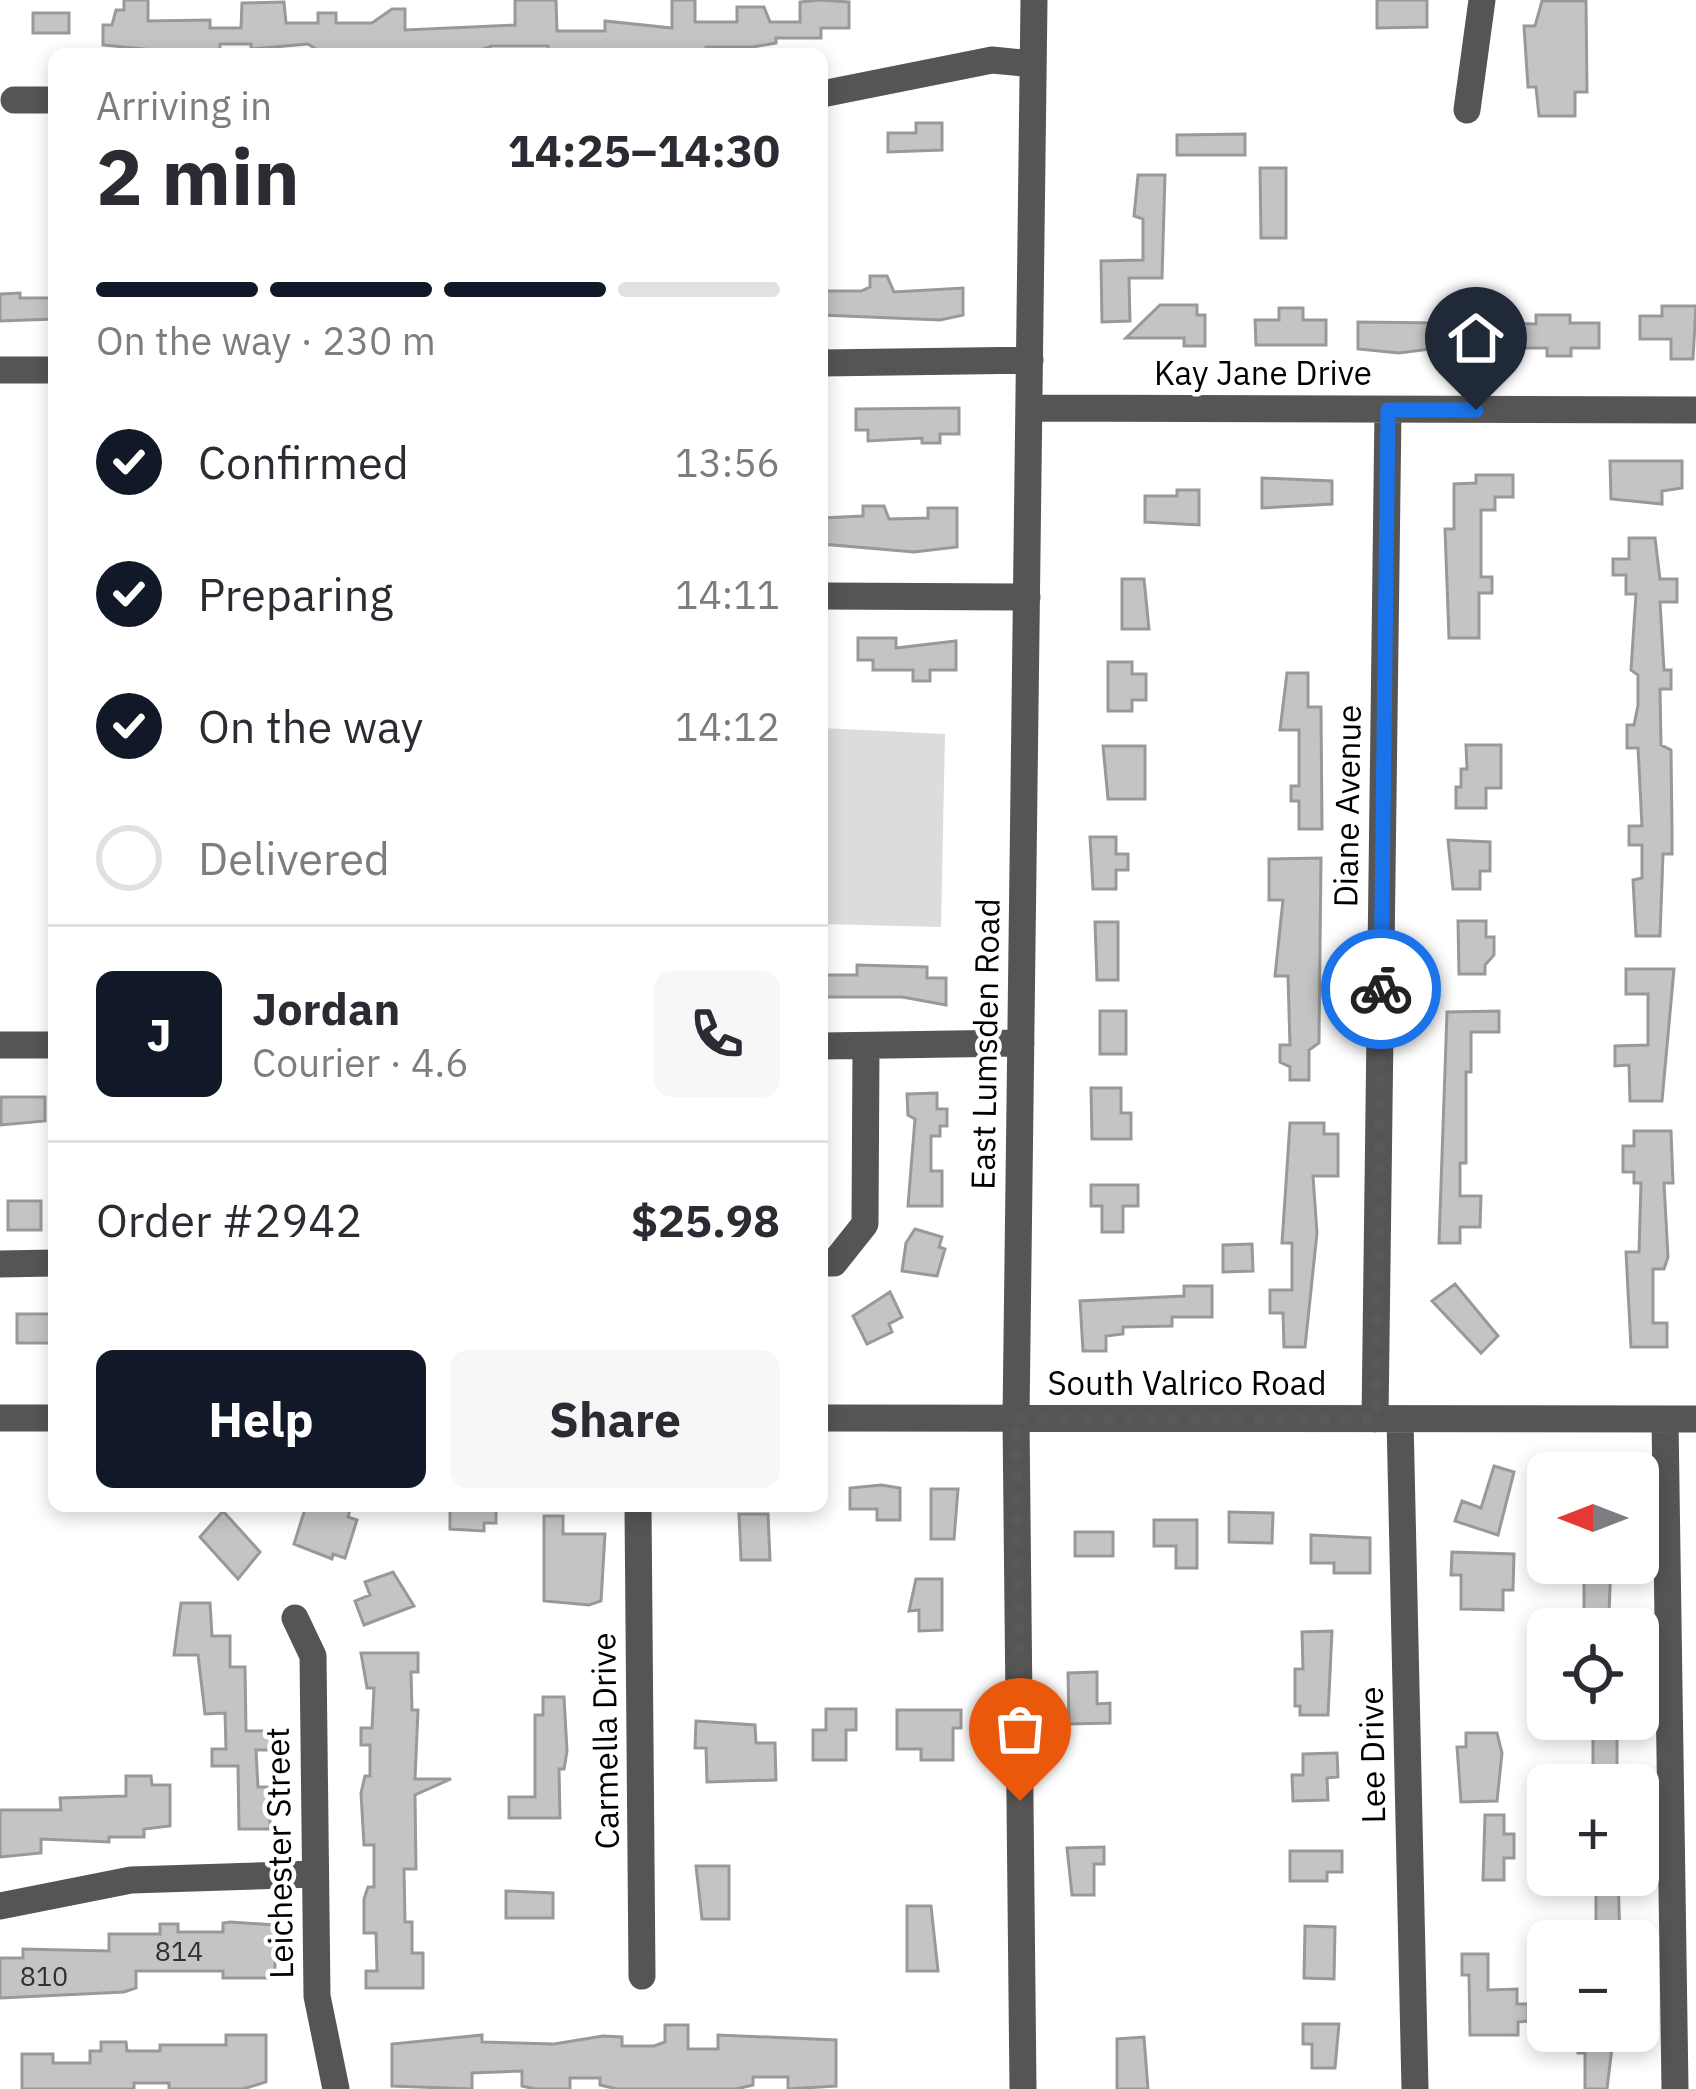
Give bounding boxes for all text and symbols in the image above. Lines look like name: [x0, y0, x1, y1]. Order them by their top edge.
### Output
text: Arriving in: [96, 80, 272, 131]
text: 14:25–14:30: [508, 121, 780, 179]
text: 2 min: [96, 125, 300, 226]
pin: [1425, 287, 1527, 410]
icon: home: [1443, 305, 1509, 371]
text: On the way · 230 m: [96, 315, 436, 366]
street label: Kay Jane Drive: [1154, 351, 1372, 394]
icon: check: [96, 429, 162, 495]
text: Confirmed: [198, 433, 409, 491]
text: 13:56: [675, 437, 780, 488]
icon: check: [96, 561, 162, 627]
text: Preparing: [198, 565, 393, 623]
text: 14:11: [675, 569, 780, 620]
icon: check: [96, 693, 162, 759]
text: On the way: [198, 697, 423, 755]
text: 14:12: [675, 701, 780, 752]
street label: Diane Avenue: [1323, 704, 1370, 908]
text: Delivered: [198, 829, 390, 887]
street label: East Lumsden Road: [960, 898, 1009, 1190]
courier: [1321, 929, 1441, 1049]
icon: bike: [1348, 956, 1414, 1022]
button: phone: [654, 971, 780, 1097]
text: Jordan: [252, 979, 400, 1037]
text: J: [146, 1005, 172, 1063]
text: Courier · 4.6: [252, 1037, 469, 1088]
text: Order #2942: [96, 1191, 362, 1249]
text: $25.98: [631, 1191, 780, 1249]
button: Help: [96, 1350, 426, 1488]
button: Share: [450, 1350, 780, 1488]
street label: South Valrico Road: [1047, 1361, 1327, 1404]
north arrow: [1527, 1452, 1659, 1584]
map controls: [1527, 1452, 1659, 2052]
button: locate: [1527, 1608, 1659, 1740]
street label: Carmella Drive: [581, 1632, 628, 1850]
pin: [969, 1678, 1071, 1801]
street label: Lee Drive: [1349, 1686, 1394, 1824]
icon: bag: [987, 1696, 1053, 1762]
street label: Leichester Street: [255, 1727, 302, 1979]
button: +: [1527, 1764, 1659, 1896]
button: −: [1527, 1920, 1659, 2052]
house number: 814: [155, 1933, 203, 1968]
house number: 810: [20, 1958, 68, 1993]

